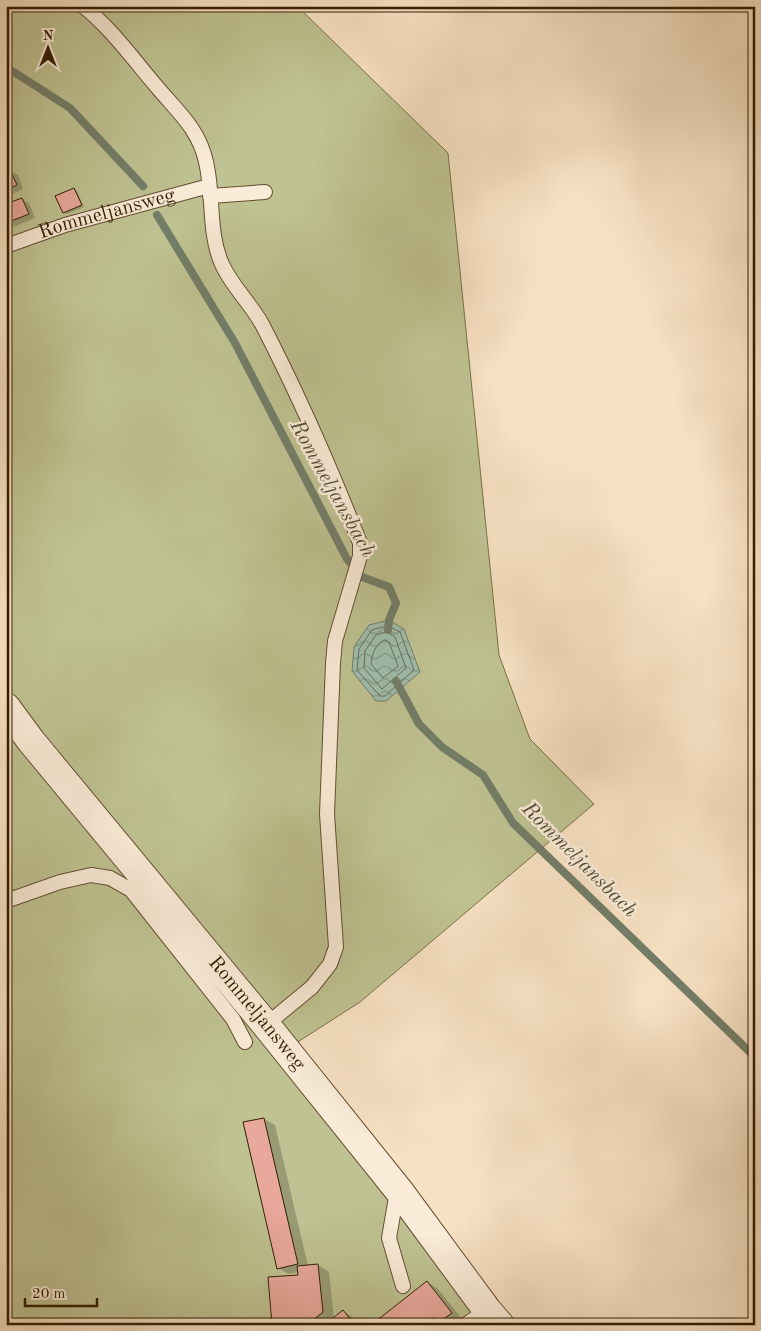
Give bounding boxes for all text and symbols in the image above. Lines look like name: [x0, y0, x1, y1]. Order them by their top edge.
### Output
north arrow: [22, 22, 72, 72]
text: N: [43, 29, 54, 43]
street label: Rommeljansweg: [36, 186, 178, 244]
water label: Rommeljansbach: [285, 416, 378, 561]
water label: Rommeljansbach: [517, 798, 641, 922]
street label: Rommeljansweg: [204, 953, 309, 1075]
scale bar: [25, 1276, 98, 1308]
text: 20 m: [32, 1287, 66, 1302]

